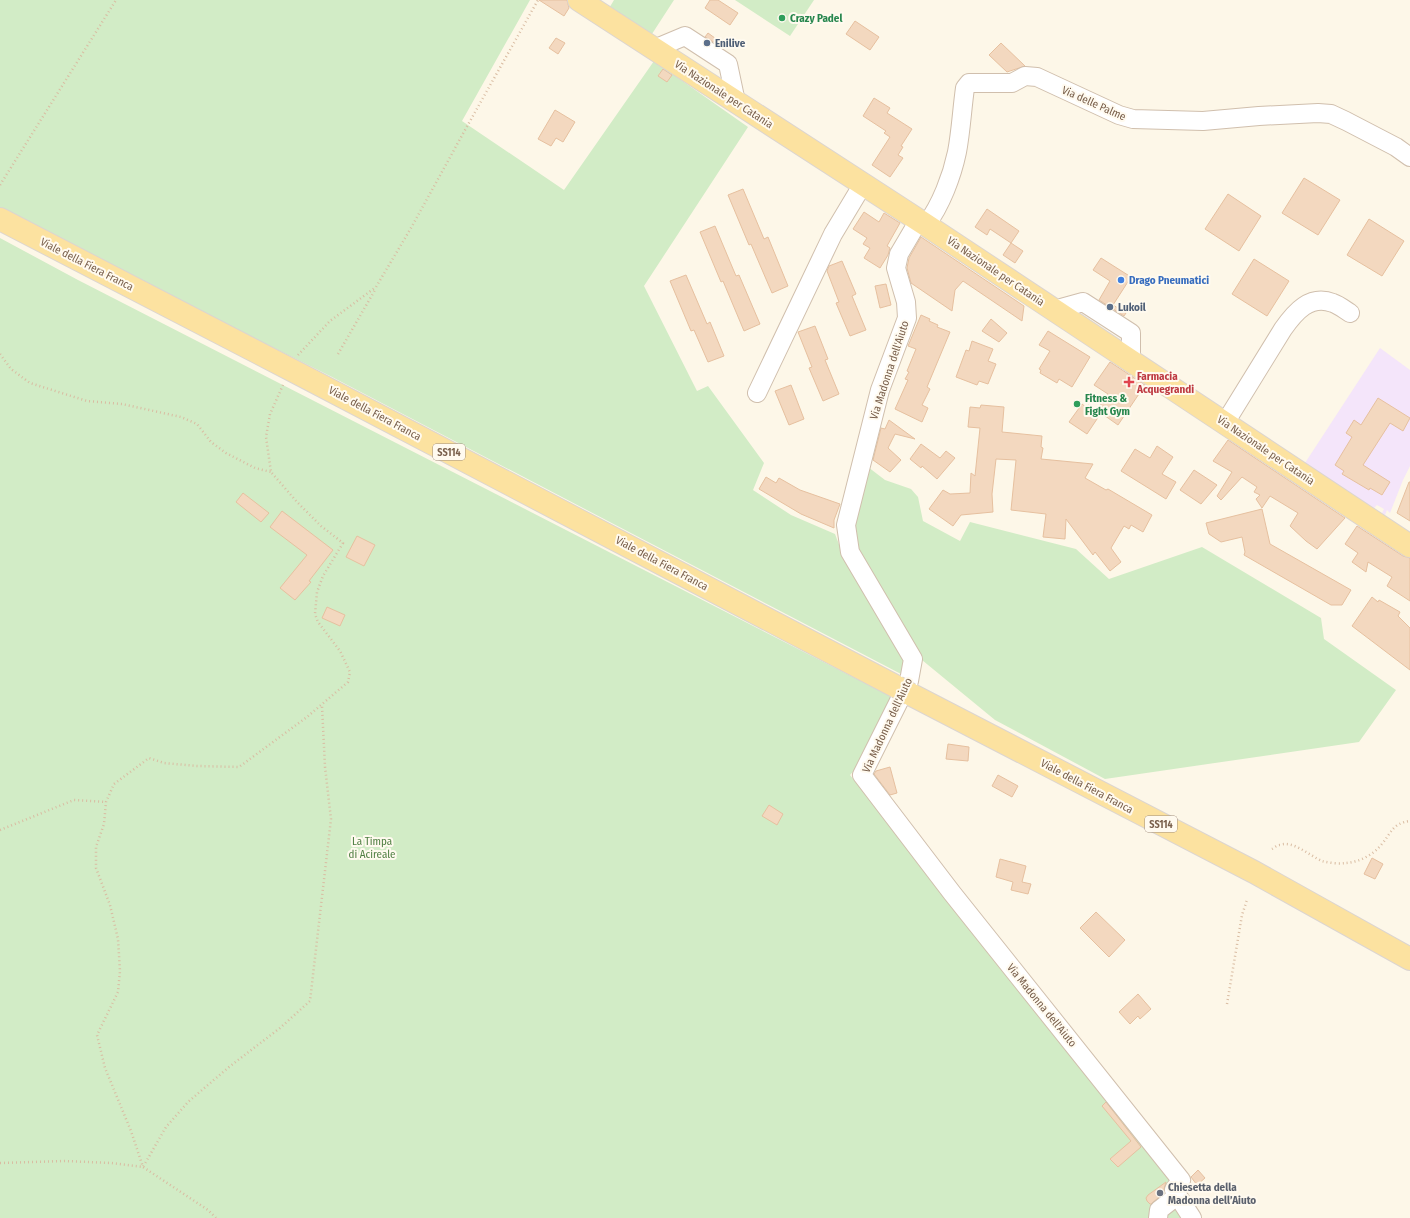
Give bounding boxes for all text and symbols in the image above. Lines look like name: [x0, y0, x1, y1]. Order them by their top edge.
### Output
place label: Crazy Padel: [790, 12, 843, 25]
marker: Crazy Padel: [777, 13, 787, 23]
place label: Enilive: [715, 37, 746, 50]
marker: Enilive: [702, 38, 712, 48]
street label: Via Nazionale per Catania: [672, 58, 775, 131]
street label: Via delle Palme: [1060, 84, 1128, 123]
street label: Via Nazionale per Catania: [945, 234, 1047, 309]
street label: Viale della Fiera Franca: [38, 235, 136, 294]
place label: Drago Pneumatici: [1129, 274, 1209, 287]
marker: Drago Pneumatici: [1116, 275, 1126, 285]
place label: Lukoil: [1118, 301, 1147, 314]
marker: Lukoil: [1105, 302, 1115, 312]
street label: Via Madonna dell'Aiuto: [867, 319, 912, 421]
place label: Farmacia Acquegrandi: [1136, 370, 1194, 396]
marker: Farmacia Acquegrandi: [1124, 377, 1134, 387]
street label: Viale della Fiera Franca: [326, 384, 423, 443]
place label: Fitness & Fight Gym: [1085, 392, 1130, 418]
marker: Fitness & Fight Gym: [1072, 399, 1082, 409]
street label: Via Nazionale per Catania: [1215, 413, 1317, 488]
road number: SS114: [433, 444, 465, 460]
street label: Viale della Fiera Franca: [613, 534, 710, 593]
street label: Via Madonna dell'Aiuto: [860, 676, 915, 775]
street label: Viale della Fiera Franca: [1038, 757, 1135, 816]
road number: SS114: [1145, 816, 1177, 832]
park label: La Timpa di Acireale: [349, 835, 395, 861]
street label: Via Madonna dell'Aiuto: [1004, 961, 1079, 1050]
place label: Chiesetta della Madonna dell’Aiuto: [1168, 1181, 1256, 1207]
marker: Chiesetta della Madonna dell’Aiuto: [1155, 1188, 1165, 1198]

